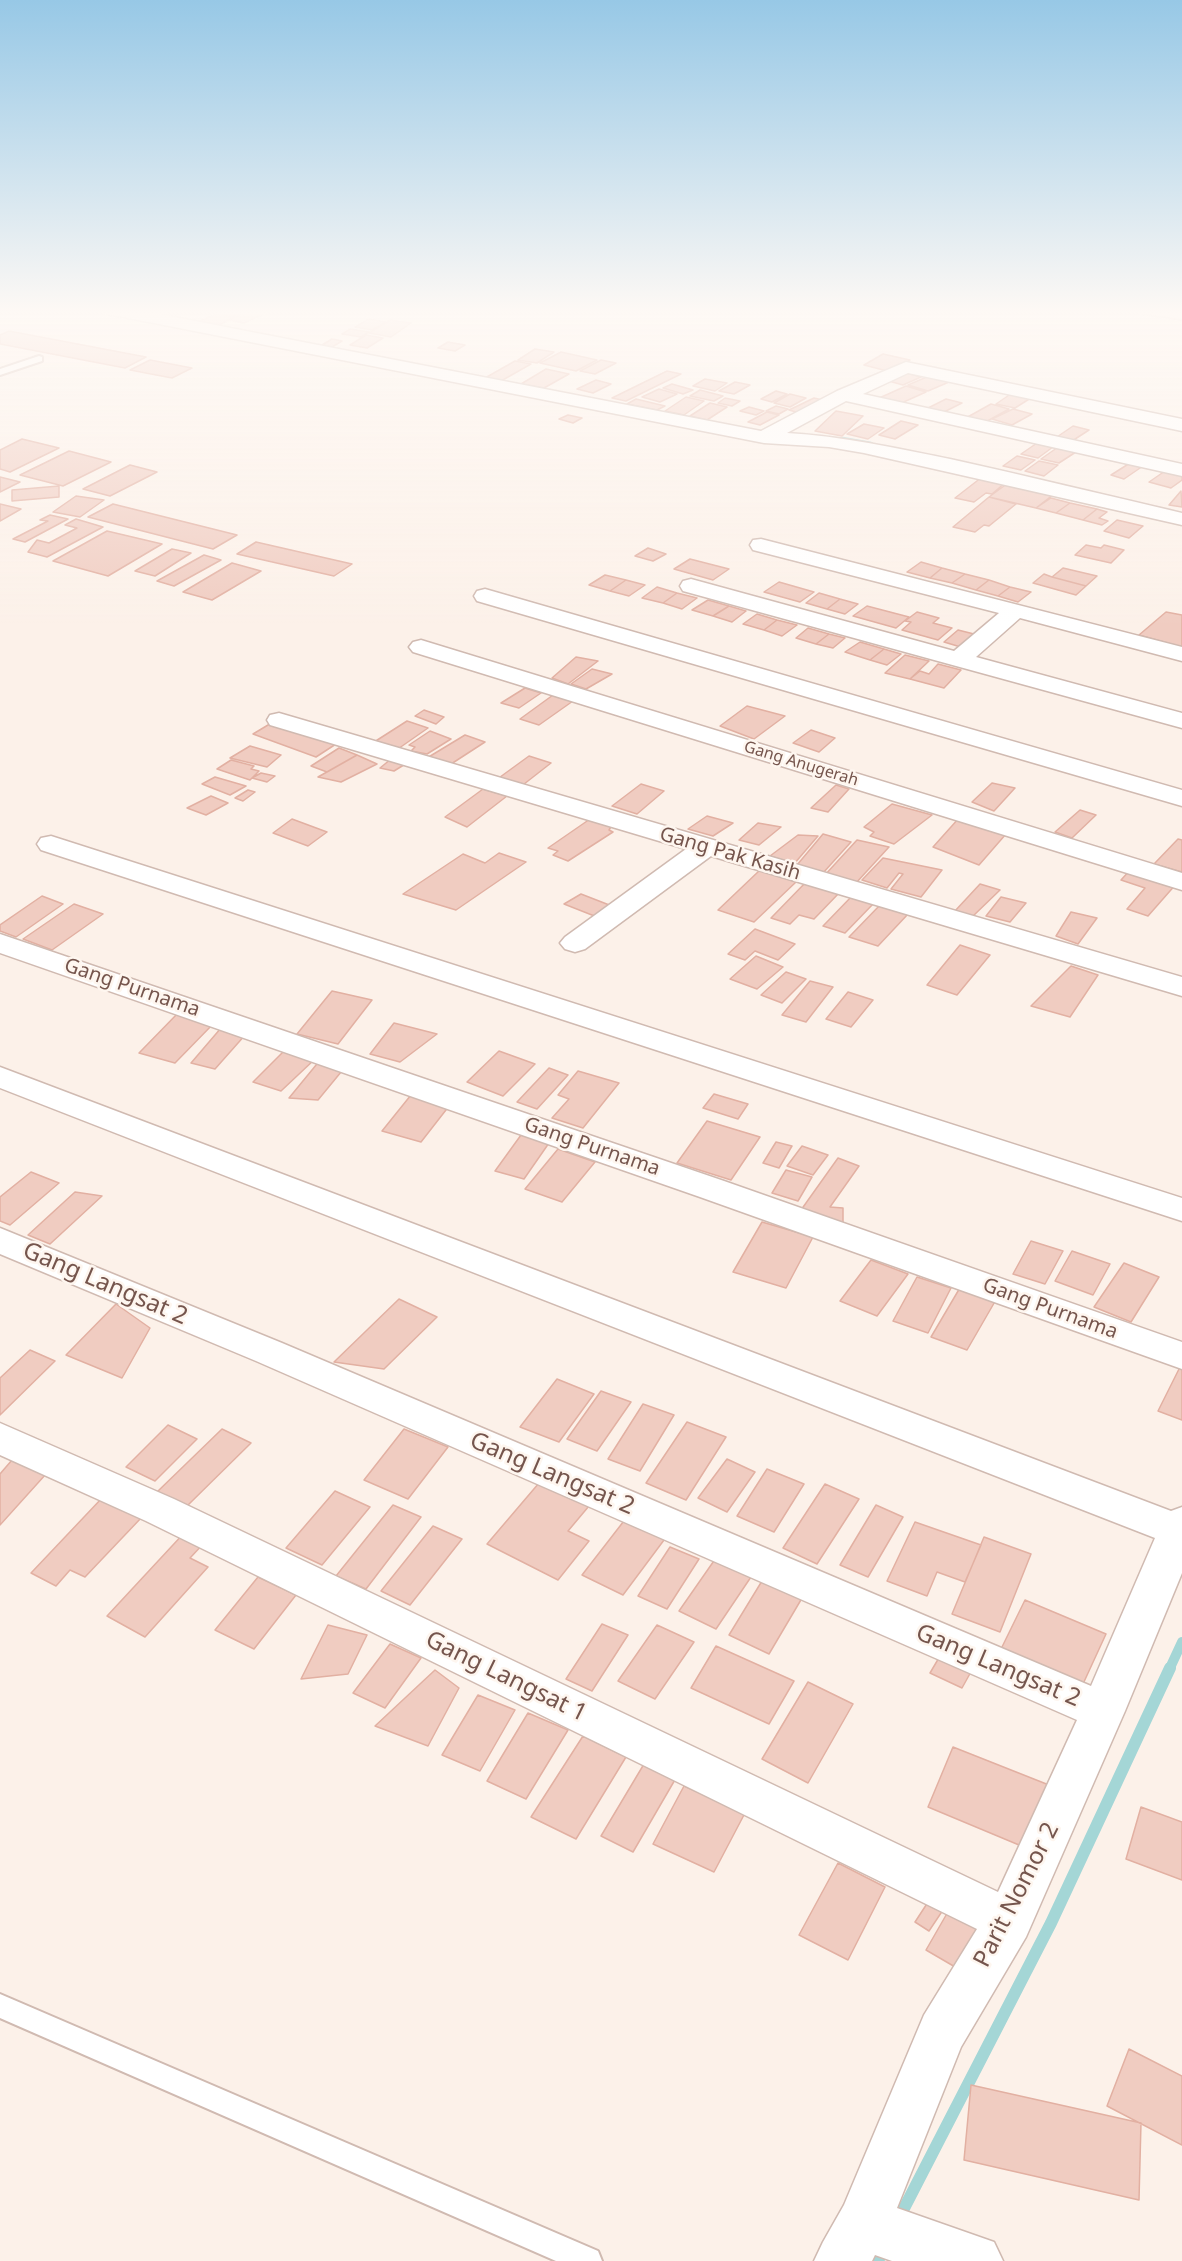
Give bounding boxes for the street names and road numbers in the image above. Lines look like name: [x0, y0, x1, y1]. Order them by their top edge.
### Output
street label: Gang Anugerah: [742, 737, 860, 791]
street label: Gang Pak Kasih: [657, 822, 803, 886]
street label: Gang Purnama: [61, 954, 203, 1022]
street label: Gang Purnama: [521, 1113, 663, 1181]
street label: Gang Langsat 2: [18, 1236, 192, 1332]
street label: Gang Purnama: [979, 1273, 1121, 1345]
street label: Gang Langsat 2: [465, 1426, 639, 1522]
street label: Gang Langsat 2: [911, 1618, 1085, 1714]
street label: Gang Langsat 1: [421, 1625, 591, 1729]
street label: Parit Nomor 2: [968, 1818, 1066, 1972]

